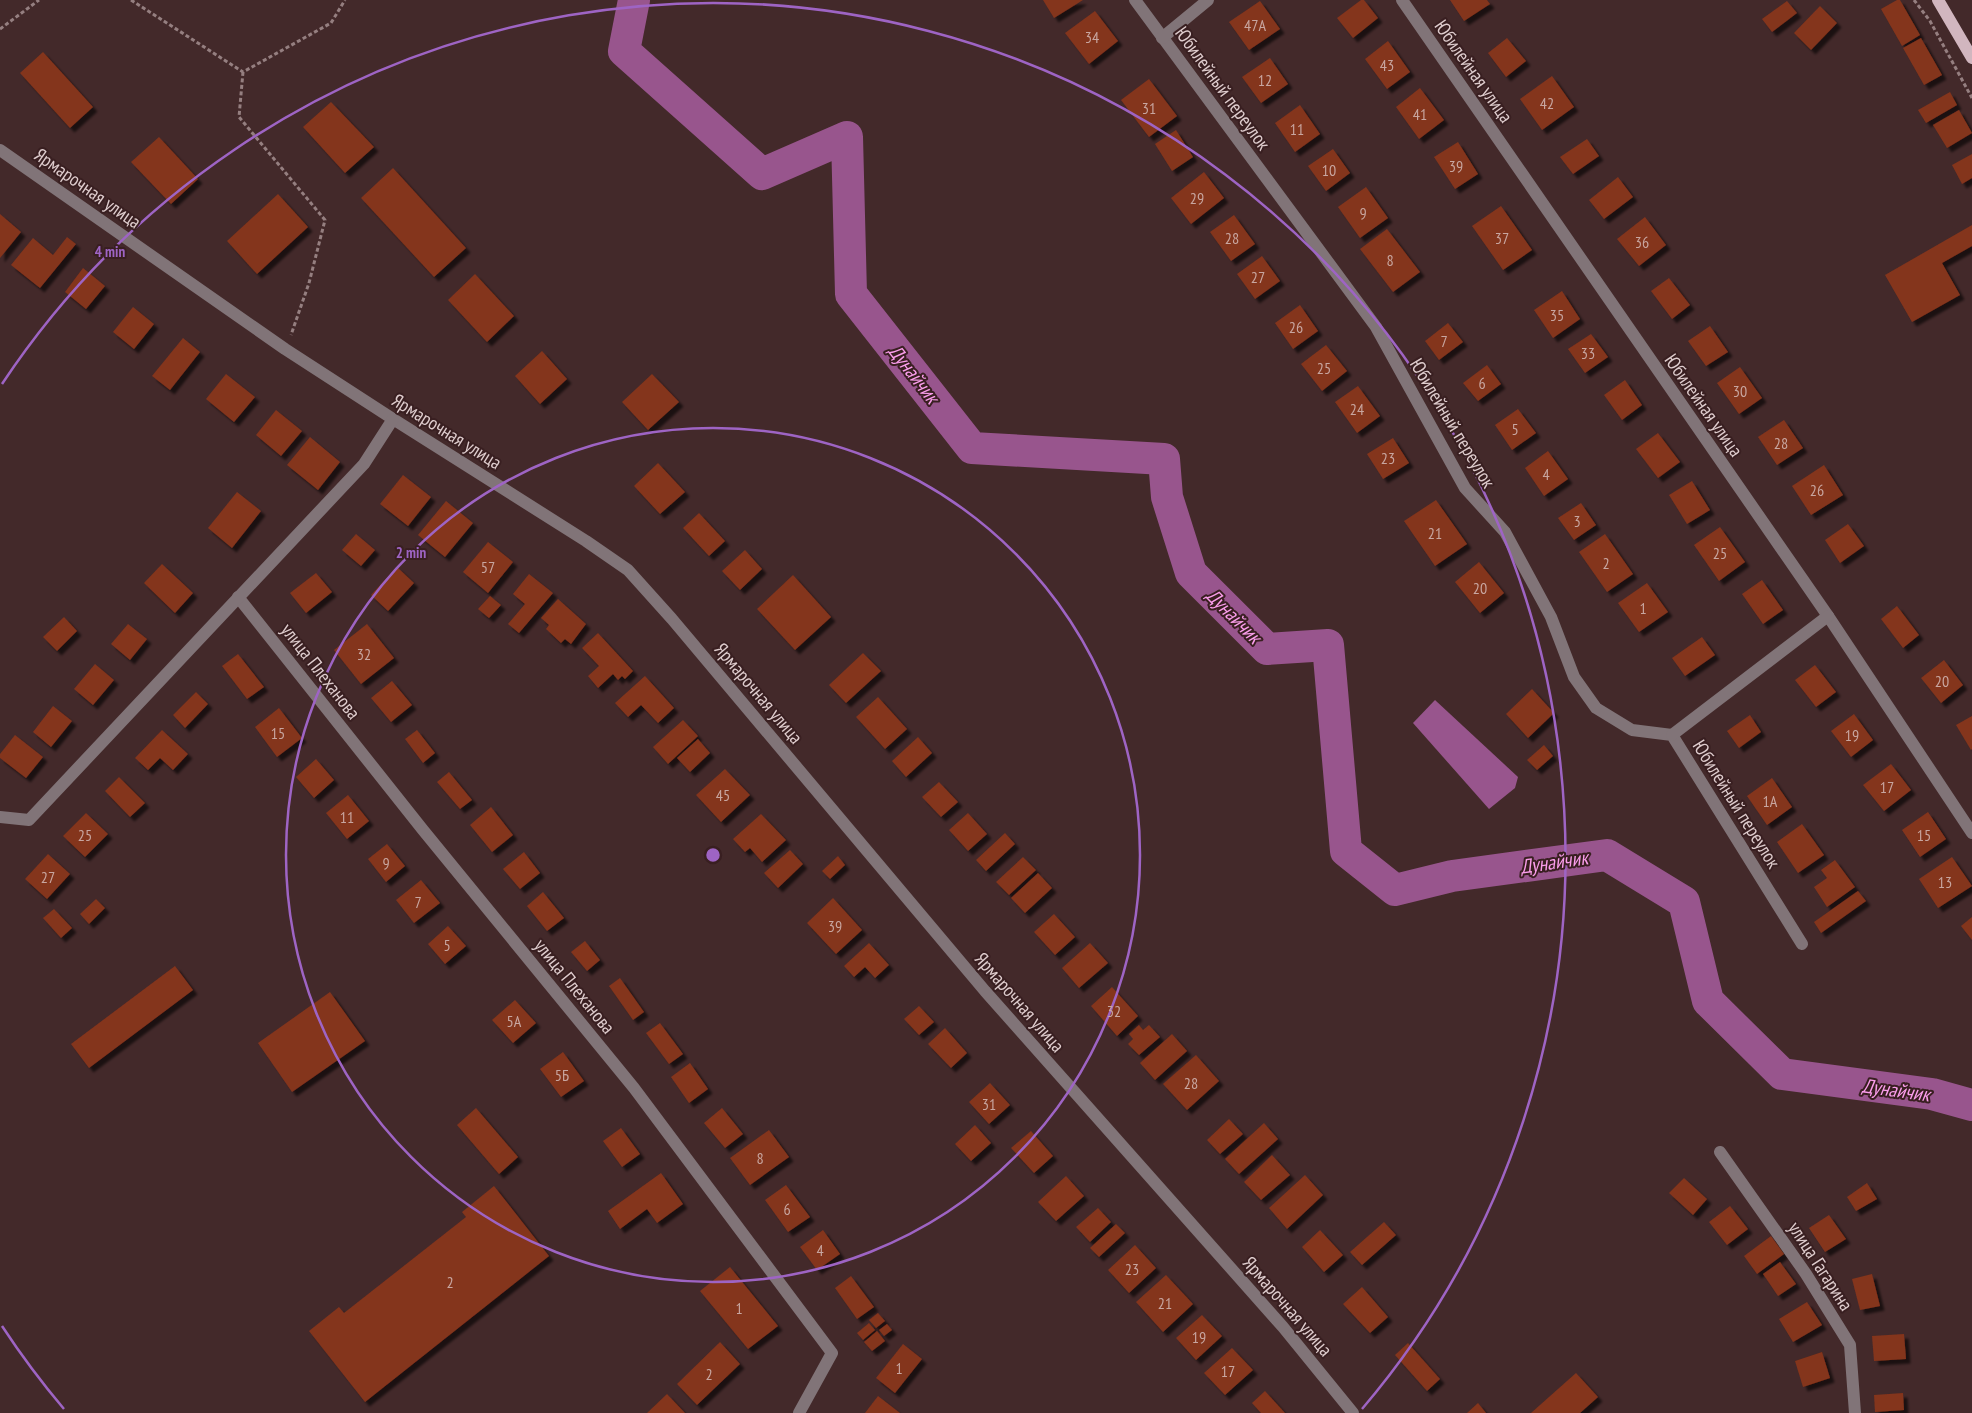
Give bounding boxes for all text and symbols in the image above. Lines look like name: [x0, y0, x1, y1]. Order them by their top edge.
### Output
house number: 47А: [1244, 15, 1266, 35]
street label: Юбилейная улица: [1430, 15, 1518, 127]
street label: Юбилейный переулок: [1170, 21, 1276, 155]
house number: 34: [1085, 27, 1099, 47]
house number: 43: [1380, 55, 1394, 75]
house number: 12: [1258, 70, 1272, 90]
house number: 42: [1540, 93, 1554, 113]
house number: 31: [1142, 98, 1156, 118]
house number: 41: [1413, 104, 1427, 124]
house number: 11: [1290, 119, 1304, 139]
street label: Ярмарочная улица: [30, 142, 146, 234]
house number: 39: [1449, 156, 1463, 176]
house number: 10: [1322, 160, 1336, 180]
house number: 29: [1190, 188, 1204, 208]
house number: 9: [1359, 203, 1367, 223]
house number: 28: [1225, 228, 1239, 248]
house number: 37: [1495, 228, 1509, 248]
house number: 36: [1635, 232, 1649, 252]
text: 4 min: [95, 242, 125, 261]
house number: 8: [1386, 250, 1394, 270]
house number: 27: [1251, 267, 1265, 287]
house number: 35: [1550, 305, 1564, 325]
house number: 26: [1289, 317, 1303, 337]
house number: 7: [1440, 331, 1448, 351]
water label: Дунайчик: [882, 338, 947, 411]
house number: 33: [1581, 343, 1595, 363]
street label: Юбилейная улица: [1660, 349, 1748, 461]
street label: Юбилейный переулок: [1405, 354, 1501, 493]
house number: 25: [1317, 358, 1331, 378]
house number: 6: [1478, 373, 1486, 393]
house number: 30: [1733, 381, 1747, 401]
street label: Ярмарочная улица: [388, 388, 506, 474]
house number: 24: [1350, 399, 1364, 419]
house number: 5: [1511, 419, 1519, 439]
house number: 28: [1774, 433, 1788, 453]
house number: 23: [1381, 448, 1395, 468]
house number: 4: [1542, 464, 1550, 484]
house number: 26: [1810, 480, 1824, 500]
house number: 3: [1573, 511, 1581, 531]
house number: 21: [1428, 523, 1442, 543]
text: 2 min: [396, 543, 426, 562]
house number: 25: [1713, 543, 1727, 563]
house number: 2: [1602, 553, 1610, 573]
house number: 57: [481, 557, 495, 577]
house number: 20: [1473, 578, 1487, 598]
water label: Дунайчик: [1200, 582, 1269, 651]
house number: 1: [1639, 598, 1647, 618]
street label: улица Плеханова: [276, 618, 366, 724]
street label: Ярмарочная улица: [710, 638, 808, 748]
house number: 32: [357, 644, 371, 664]
house number: 20: [1935, 671, 1949, 691]
house number: 15: [271, 723, 285, 743]
house number: 19: [1845, 725, 1859, 745]
street label: Юбилейный переулок: [1688, 735, 1786, 873]
house number: 17: [1880, 777, 1894, 797]
house number: 45: [716, 785, 730, 805]
house number: 1А: [1763, 791, 1778, 811]
house number: 11: [340, 807, 354, 827]
house number: 25: [78, 825, 92, 845]
house number: 15: [1917, 825, 1931, 845]
water label: Дунайчик: [1518, 844, 1592, 880]
centre of rings: [704, 846, 722, 864]
house number: 9: [382, 853, 390, 873]
house number: 27: [41, 867, 55, 887]
house number: 13: [1938, 872, 1952, 892]
house number: 7: [414, 892, 422, 912]
house number: 39: [828, 916, 842, 936]
street label: улица Плеханова: [529, 934, 621, 1038]
house number: 5: [443, 935, 451, 955]
street label: Ярмарочная улица: [970, 947, 1070, 1057]
house number: 32: [1107, 1001, 1121, 1021]
house number: 5А: [507, 1011, 522, 1031]
house number: 5Б: [555, 1065, 569, 1085]
water label: Дунайчик: [1860, 1072, 1934, 1108]
house number: 28: [1184, 1073, 1198, 1093]
house number: 31: [982, 1094, 996, 1114]
house number: 8: [756, 1148, 764, 1168]
house number: 6: [783, 1199, 791, 1219]
street label: улица Гагарина: [1783, 1217, 1859, 1315]
house number: 4: [816, 1240, 824, 1260]
street label: Ярмарочная улица: [1238, 1251, 1338, 1361]
house number: 23: [1125, 1259, 1139, 1279]
house number: 2: [446, 1272, 454, 1292]
house number: 21: [1158, 1293, 1172, 1313]
house number: 1: [735, 1298, 743, 1318]
house number: 19: [1192, 1327, 1206, 1347]
house number: 1: [895, 1358, 903, 1378]
house number: 17: [1221, 1361, 1235, 1381]
house number: 2: [705, 1364, 713, 1384]

